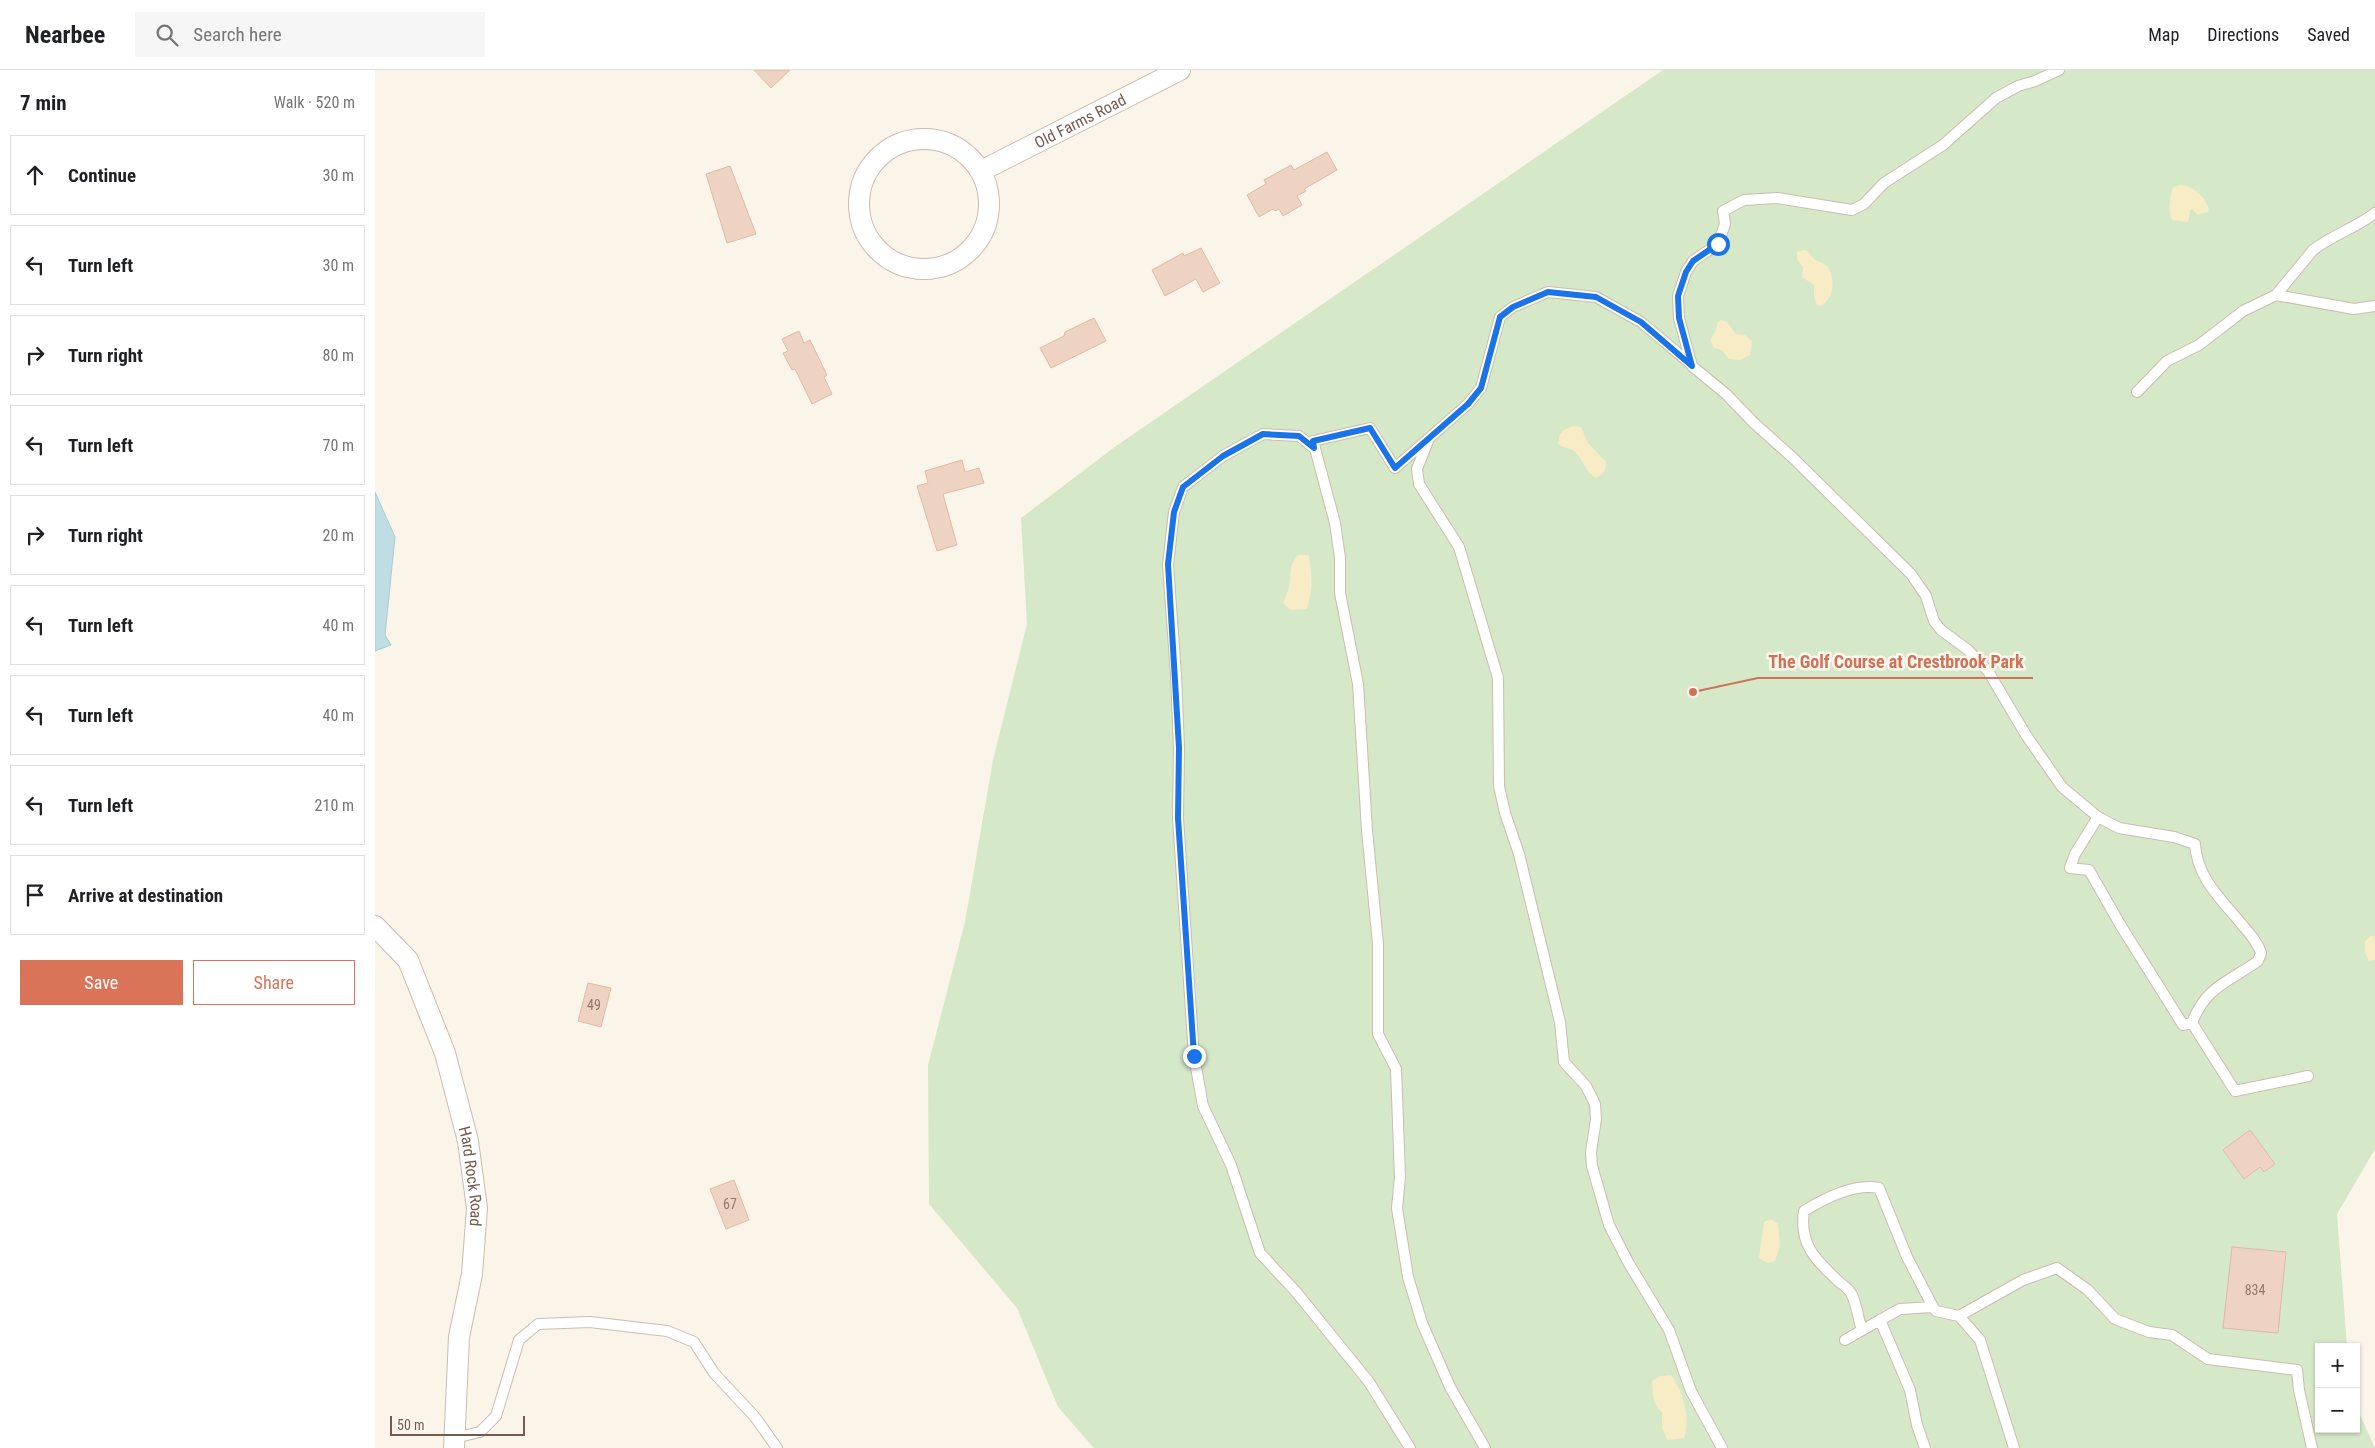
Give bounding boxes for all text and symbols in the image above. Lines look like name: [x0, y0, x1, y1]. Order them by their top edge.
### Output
search box: [135, 12, 485, 57]
text: Nearbee: [25, 21, 105, 49]
icon: search: [153, 21, 181, 49]
text: Search here: [193, 23, 282, 46]
text: Map: [2148, 24, 2179, 45]
text: Directions: [2207, 24, 2279, 45]
text: Saved: [2307, 24, 2350, 45]
street label: Old Farms Road: [1031, 90, 1129, 152]
text: 7 min: [20, 91, 67, 115]
text: Walk · 520 m: [274, 93, 355, 112]
icon: ahead: [21, 161, 49, 189]
text: Continue: [68, 164, 136, 187]
text: 30 m: [322, 166, 354, 185]
route start: [1707, 233, 1730, 256]
icon: left: [21, 251, 49, 279]
text: Turn left: [68, 254, 133, 277]
text: 30 m: [322, 256, 354, 275]
icon: right: [21, 341, 49, 369]
text: Turn right: [68, 344, 143, 367]
text: 80 m: [322, 346, 354, 365]
icon: left: [21, 431, 49, 459]
text: Turn left: [68, 434, 133, 457]
text: 70 m: [322, 436, 354, 455]
icon: right: [21, 521, 49, 549]
text: Turn right: [68, 524, 143, 547]
text: 20 m: [322, 526, 354, 545]
icon: left: [21, 611, 49, 639]
text: Turn left: [68, 614, 133, 637]
text: 40 m: [322, 616, 354, 635]
callout: The Golf Course at Crestbrook Park: [1758, 645, 2033, 678]
text: The Golf Course at Crestbrook Park: [1768, 651, 2024, 672]
icon: left: [21, 701, 49, 729]
text: Turn left: [68, 704, 133, 727]
text: 40 m: [322, 706, 354, 725]
icon: left: [21, 791, 49, 819]
text: Turn left: [68, 794, 133, 817]
text: 210 m: [315, 796, 354, 815]
icon: arrive: [21, 881, 49, 909]
text: Arrive at destination: [68, 884, 223, 907]
button: Save: [20, 960, 183, 1005]
button: Share: [193, 960, 355, 1005]
house number: 49: [587, 997, 601, 1013]
route end: [1183, 1045, 1206, 1068]
street label: Hard Rock Road: [455, 1124, 487, 1227]
house number: 67: [723, 1196, 737, 1212]
house number: 834: [2245, 1282, 2265, 1298]
map controls: [2315, 1343, 2360, 1433]
button: +: [2315, 1343, 2360, 1388]
button: −: [2315, 1388, 2360, 1433]
scale bar: [390, 1413, 525, 1436]
text: 50 m: [397, 1417, 425, 1433]

